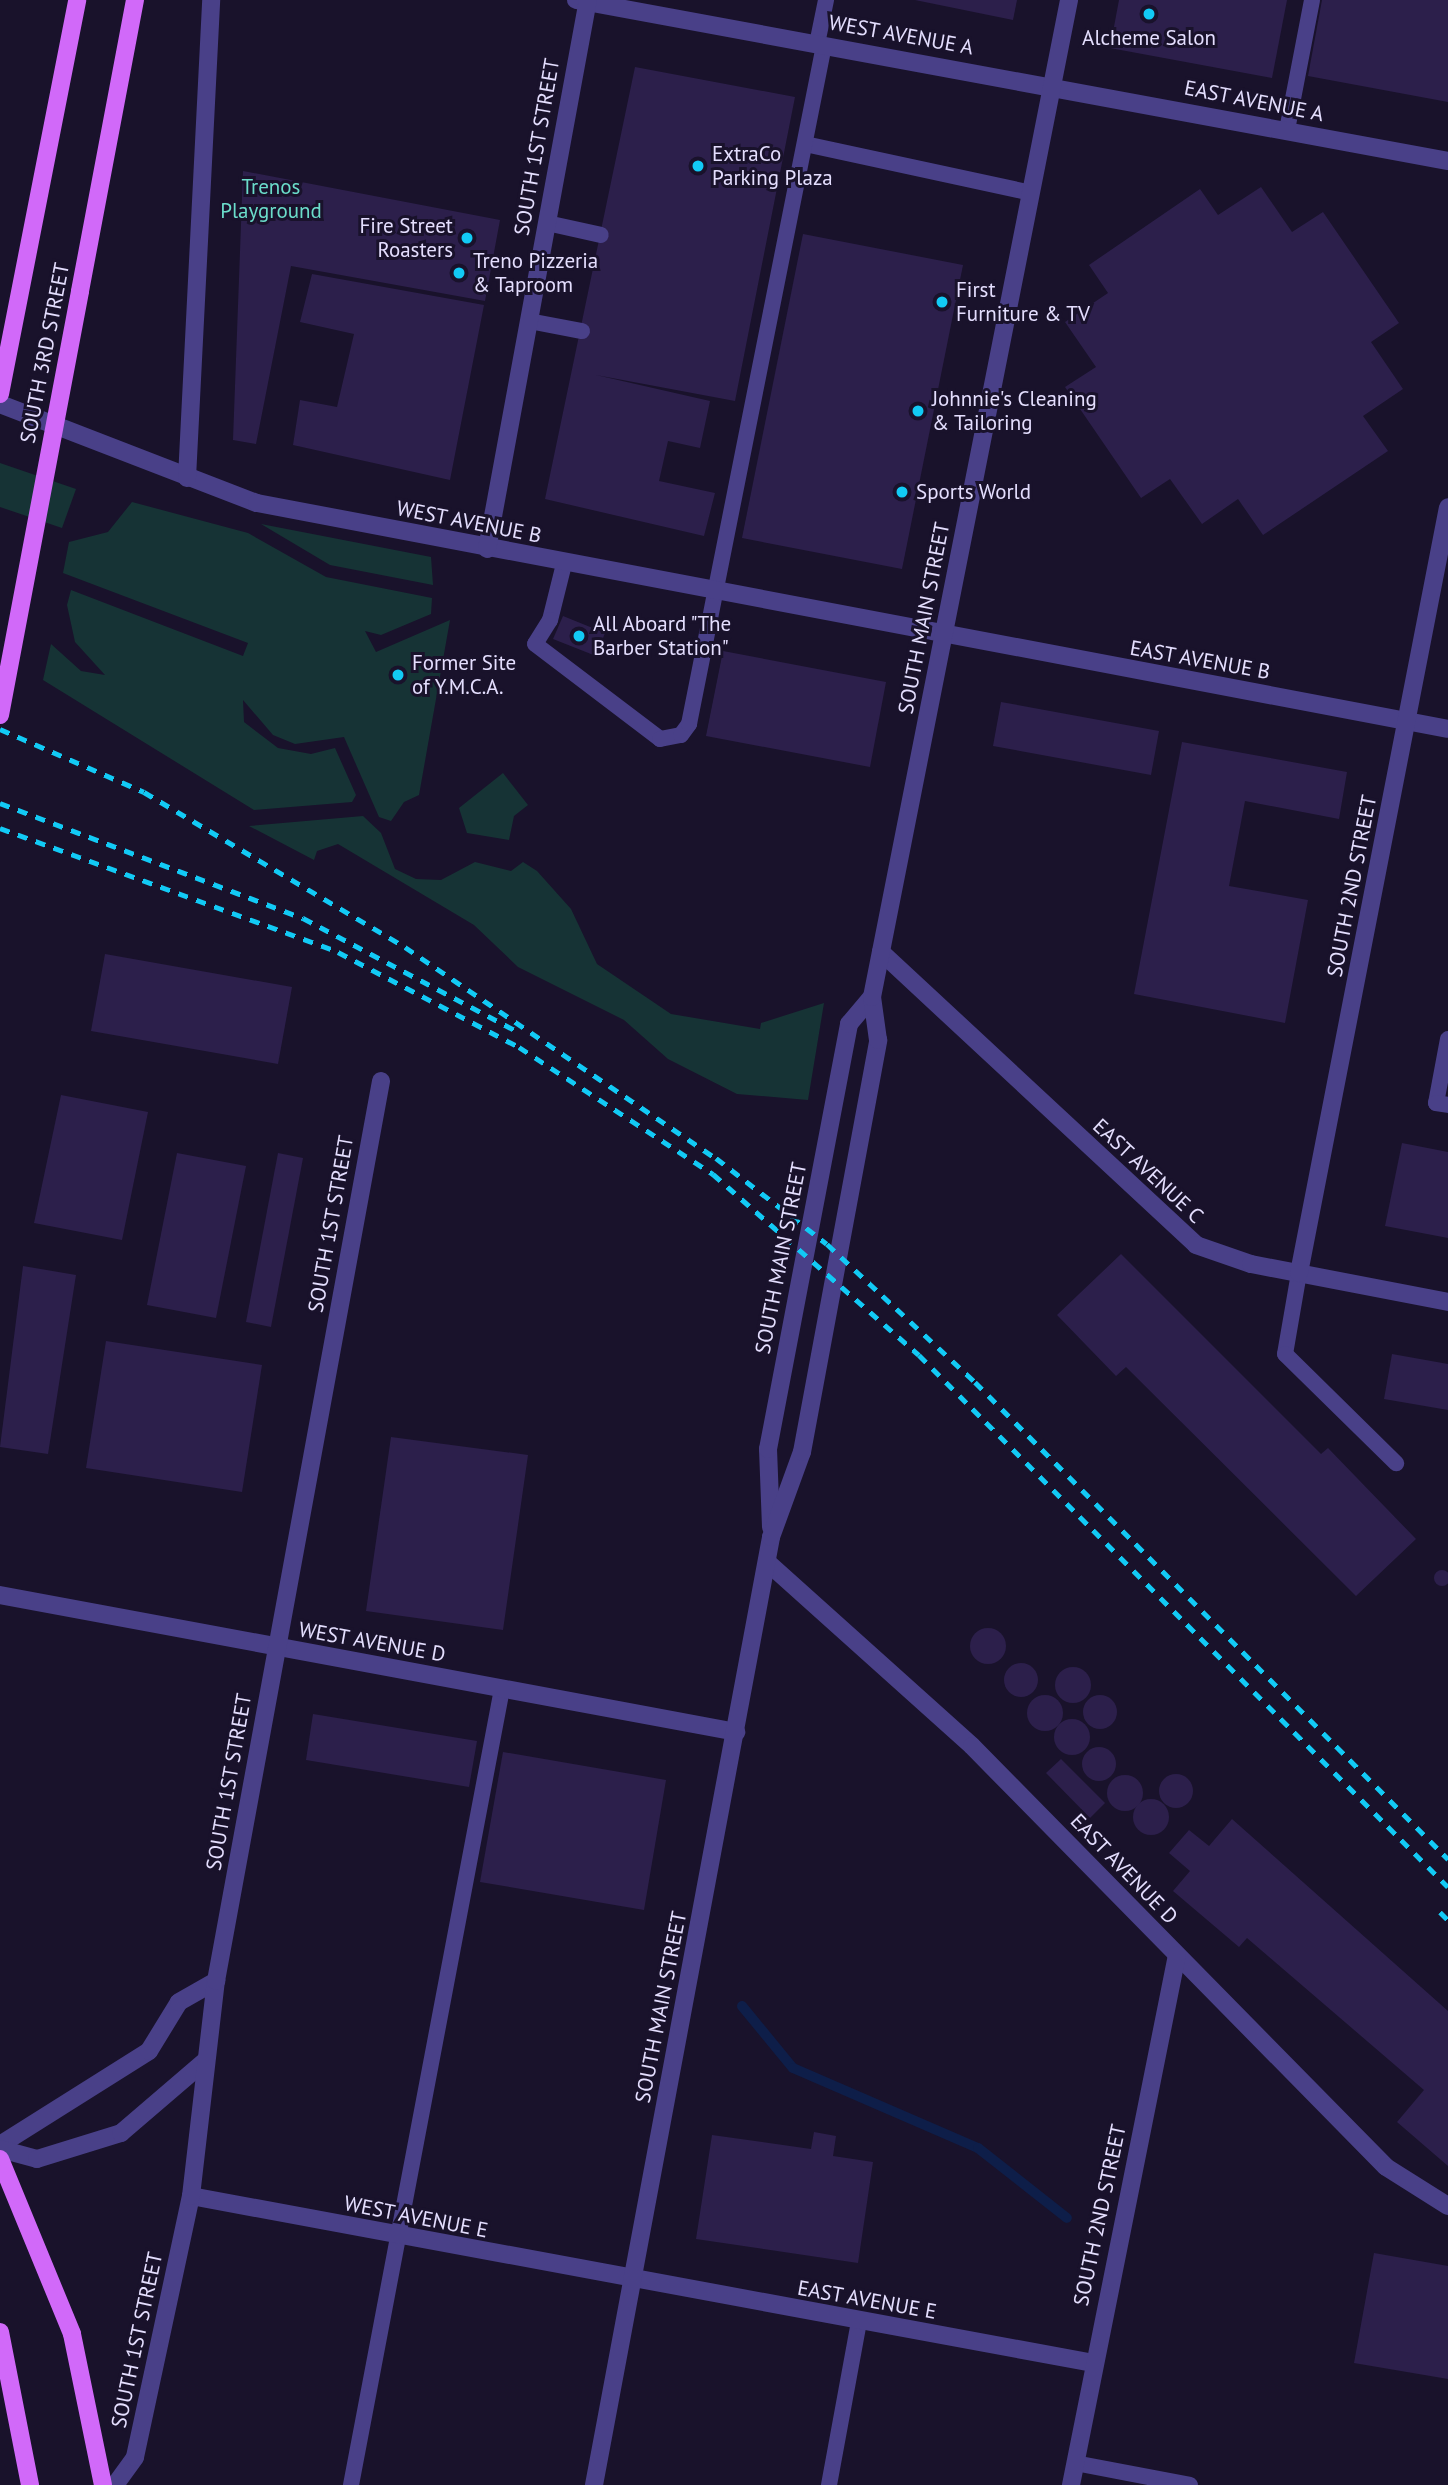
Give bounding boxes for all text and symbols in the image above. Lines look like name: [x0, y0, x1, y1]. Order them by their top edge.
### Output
marker: Alcheme Salon: [1141, 6, 1157, 22]
street label: WEST AVENUE A: [826, 10, 976, 60]
place label: Alcheme Salon: [1082, 25, 1216, 51]
street label: SOUTH 1ST STREET: [509, 56, 565, 238]
street label: EAST AVENUE A: [1181, 75, 1327, 127]
place label: ExtraCo Parking Plaza: [712, 141, 833, 191]
marker: ExtraCo Parking Plaza: [690, 158, 706, 174]
park label: Trenos Playground: [220, 174, 322, 224]
place label: Fire Street Roasters: [359, 213, 453, 263]
marker: Fire Street Roasters: [459, 230, 475, 246]
place label: Treno Pizzeria & Taproom: [473, 248, 598, 298]
street label: SOUTH 3RD STREET: [15, 261, 75, 445]
marker: Treno Pizzeria & Taproom: [451, 265, 467, 281]
place label: First Furniture & TV: [956, 277, 1091, 327]
marker: First Furniture & TV: [934, 294, 950, 310]
place label: Johnnie's Cleaning & Tailoring: [932, 386, 1097, 436]
marker: Johnnie's Cleaning & Tailoring: [910, 403, 926, 419]
place label: Sports World: [916, 479, 1031, 505]
marker: Sports World: [894, 484, 910, 500]
street label: WEST AVENUE B: [394, 495, 544, 549]
street label: SOUTH MAIN STREET: [893, 520, 955, 716]
place label: All Aboard "The Barber Station": [593, 611, 733, 661]
marker: All Aboard "The Barber Station": [571, 628, 587, 644]
street label: EAST AVENUE B: [1127, 635, 1273, 685]
place label: Former Site of Y.M.C.A.: [412, 650, 516, 700]
marker: Former Site of Y.M.C.A.: [390, 667, 406, 683]
street label: SOUTH 2ND STREET: [1322, 793, 1382, 979]
street label: EAST AVENUE C: [1087, 1113, 1209, 1229]
street label: SOUTH 1ST STREET: [303, 1133, 359, 1315]
street label: SOUTH MAIN STREET: [750, 1160, 812, 1356]
street label: WEST AVENUE D: [296, 1617, 448, 1667]
street label: SOUTH 1ST STREET: [201, 1691, 257, 1873]
street label: EAST AVENUE D: [1065, 1808, 1183, 1930]
street label: SOUTH MAIN STREET: [630, 1909, 692, 2105]
street label: SOUTH 2ND STREET: [1068, 2122, 1132, 2308]
street label: WEST AVENUE E: [341, 2191, 491, 2243]
street label: SOUTH 1ST STREET: [106, 2249, 168, 2431]
street label: EAST AVENUE E: [795, 2275, 939, 2325]

